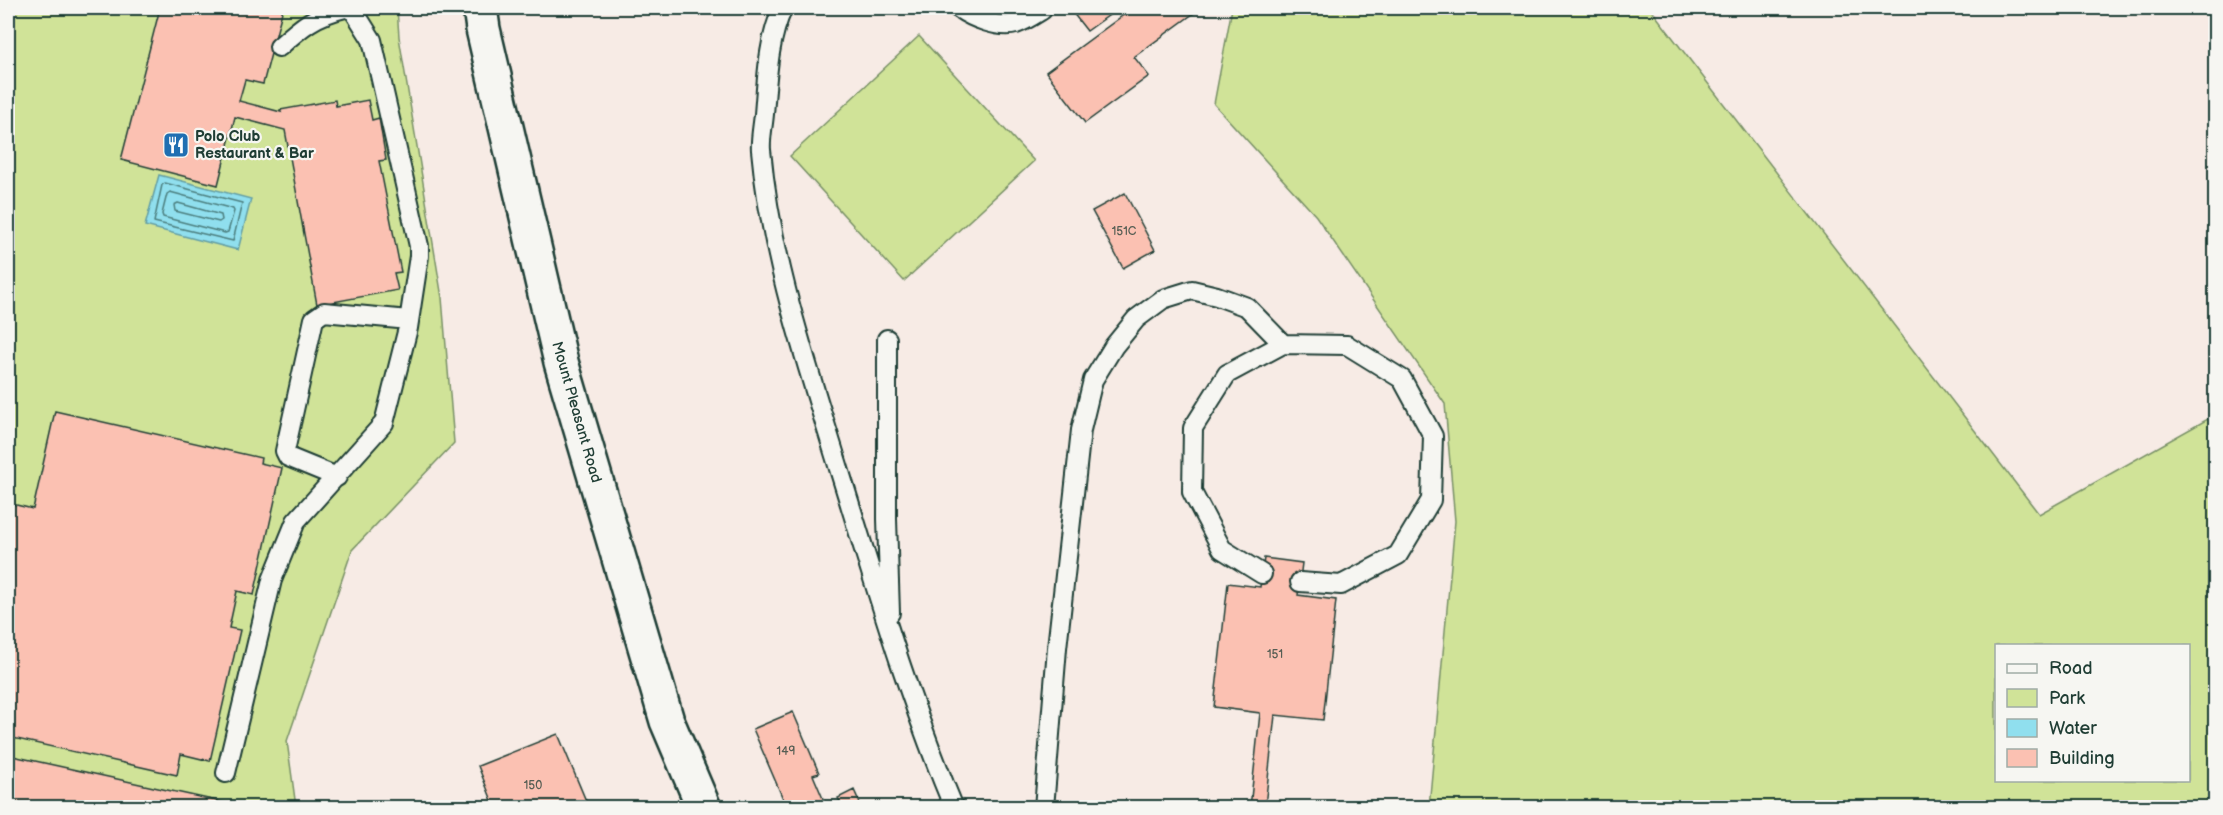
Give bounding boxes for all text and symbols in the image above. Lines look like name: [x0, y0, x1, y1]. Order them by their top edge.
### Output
place label: Polo Club Restaurant & Bar: [195, 127, 315, 163]
restaurant icon: Polo Club Restaurant & Bar: [161, 130, 191, 160]
house number: 151C: [1112, 224, 1137, 239]
street label: Mount Pleasant Road: [547, 339, 606, 485]
legend: [1995, 644, 2190, 782]
house number: 151: [1267, 647, 1283, 662]
text: Road: [2049, 658, 2093, 679]
text: Park: [2049, 688, 2085, 709]
text: Water: [2049, 718, 2097, 739]
house number: 149: [777, 744, 796, 759]
text: Building: [2049, 748, 2115, 769]
house number: 150: [524, 778, 542, 793]

